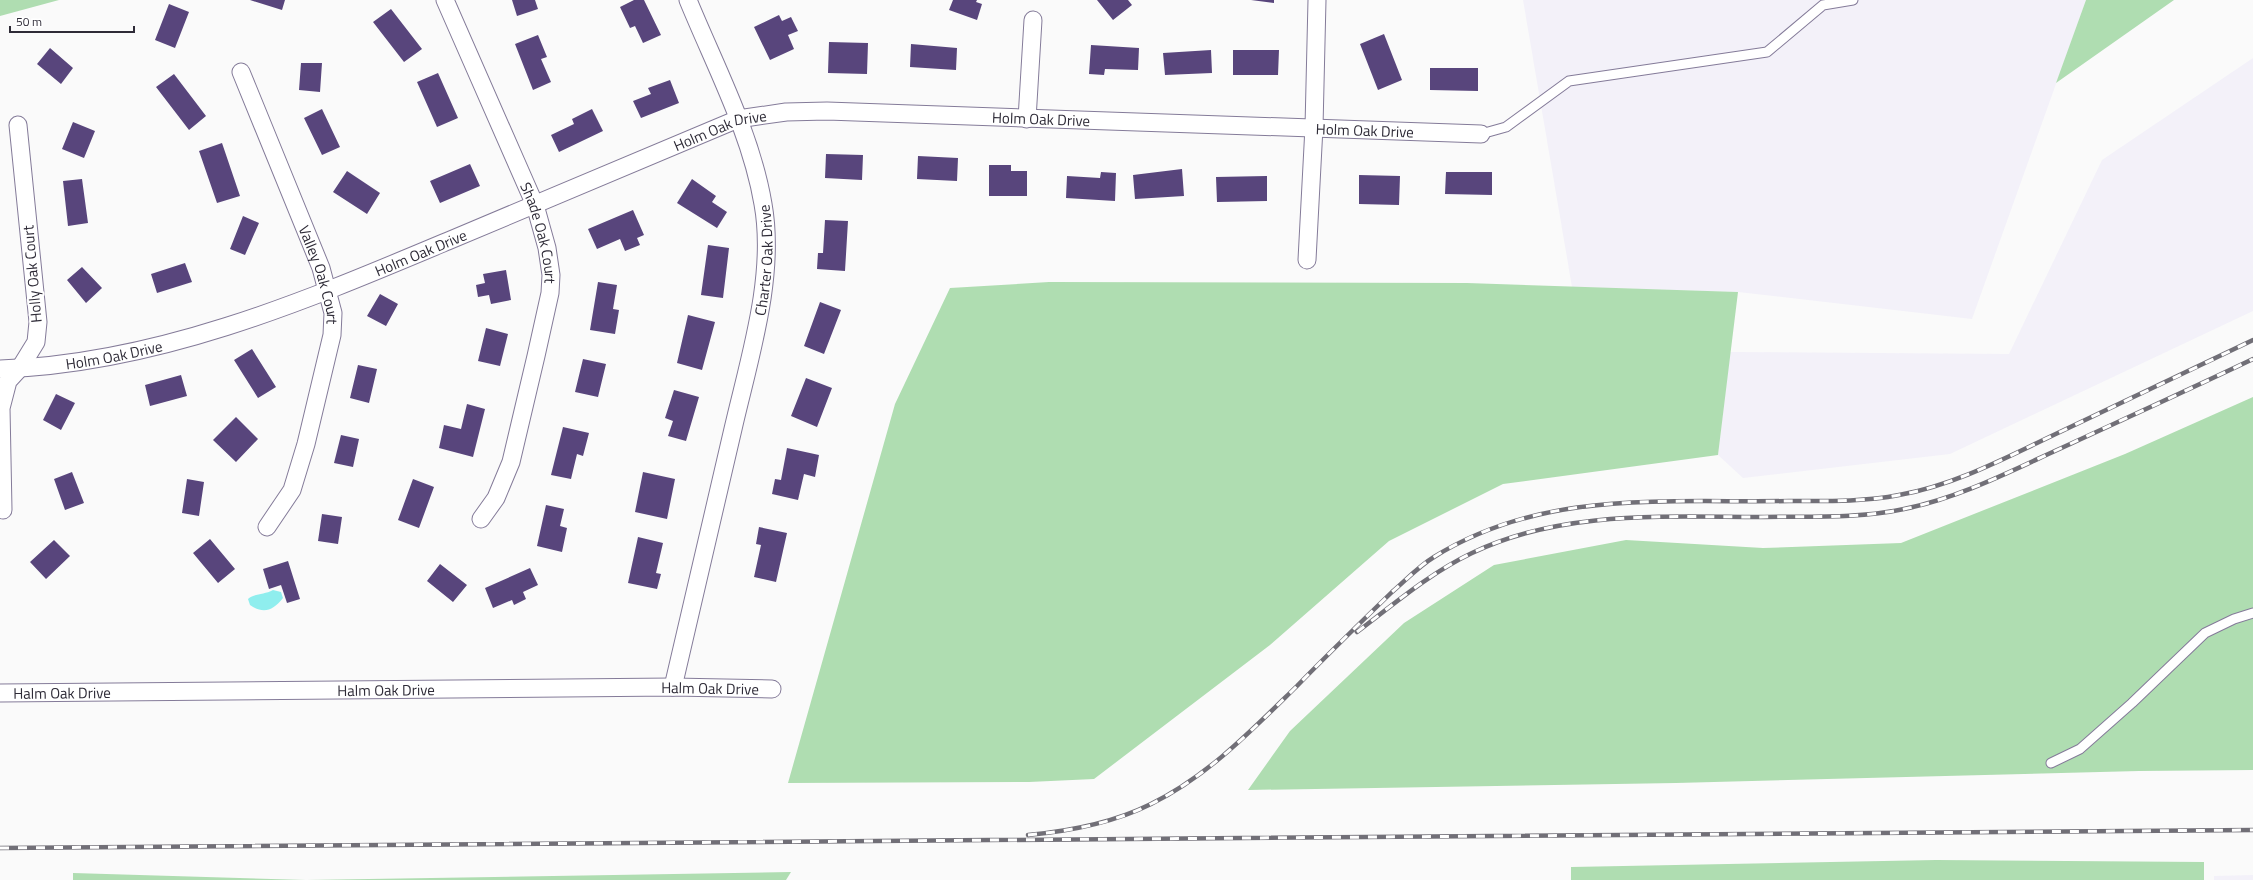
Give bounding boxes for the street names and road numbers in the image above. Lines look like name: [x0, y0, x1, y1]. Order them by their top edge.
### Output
street label: Holm Oak Drive: [670, 103, 768, 157]
street label: Holm Oak Drive: [992, 105, 1090, 132]
street label: Holm Oak Drive: [1315, 117, 1414, 143]
street label: Shade Oak Court: [515, 178, 563, 285]
street label: Charter Oak Drive: [748, 203, 778, 317]
street label: Valley Oak Court: [293, 222, 344, 326]
street label: Holm Oak Drive: [371, 223, 470, 282]
street label: Holly Oak Court: [16, 224, 48, 324]
street label: Holm Oak Drive: [64, 334, 165, 375]
street label: Halm Oak Drive: [661, 675, 759, 700]
street label: Halm Oak Drive: [337, 678, 435, 701]
street label: Halm Oak Drive: [13, 681, 111, 704]

